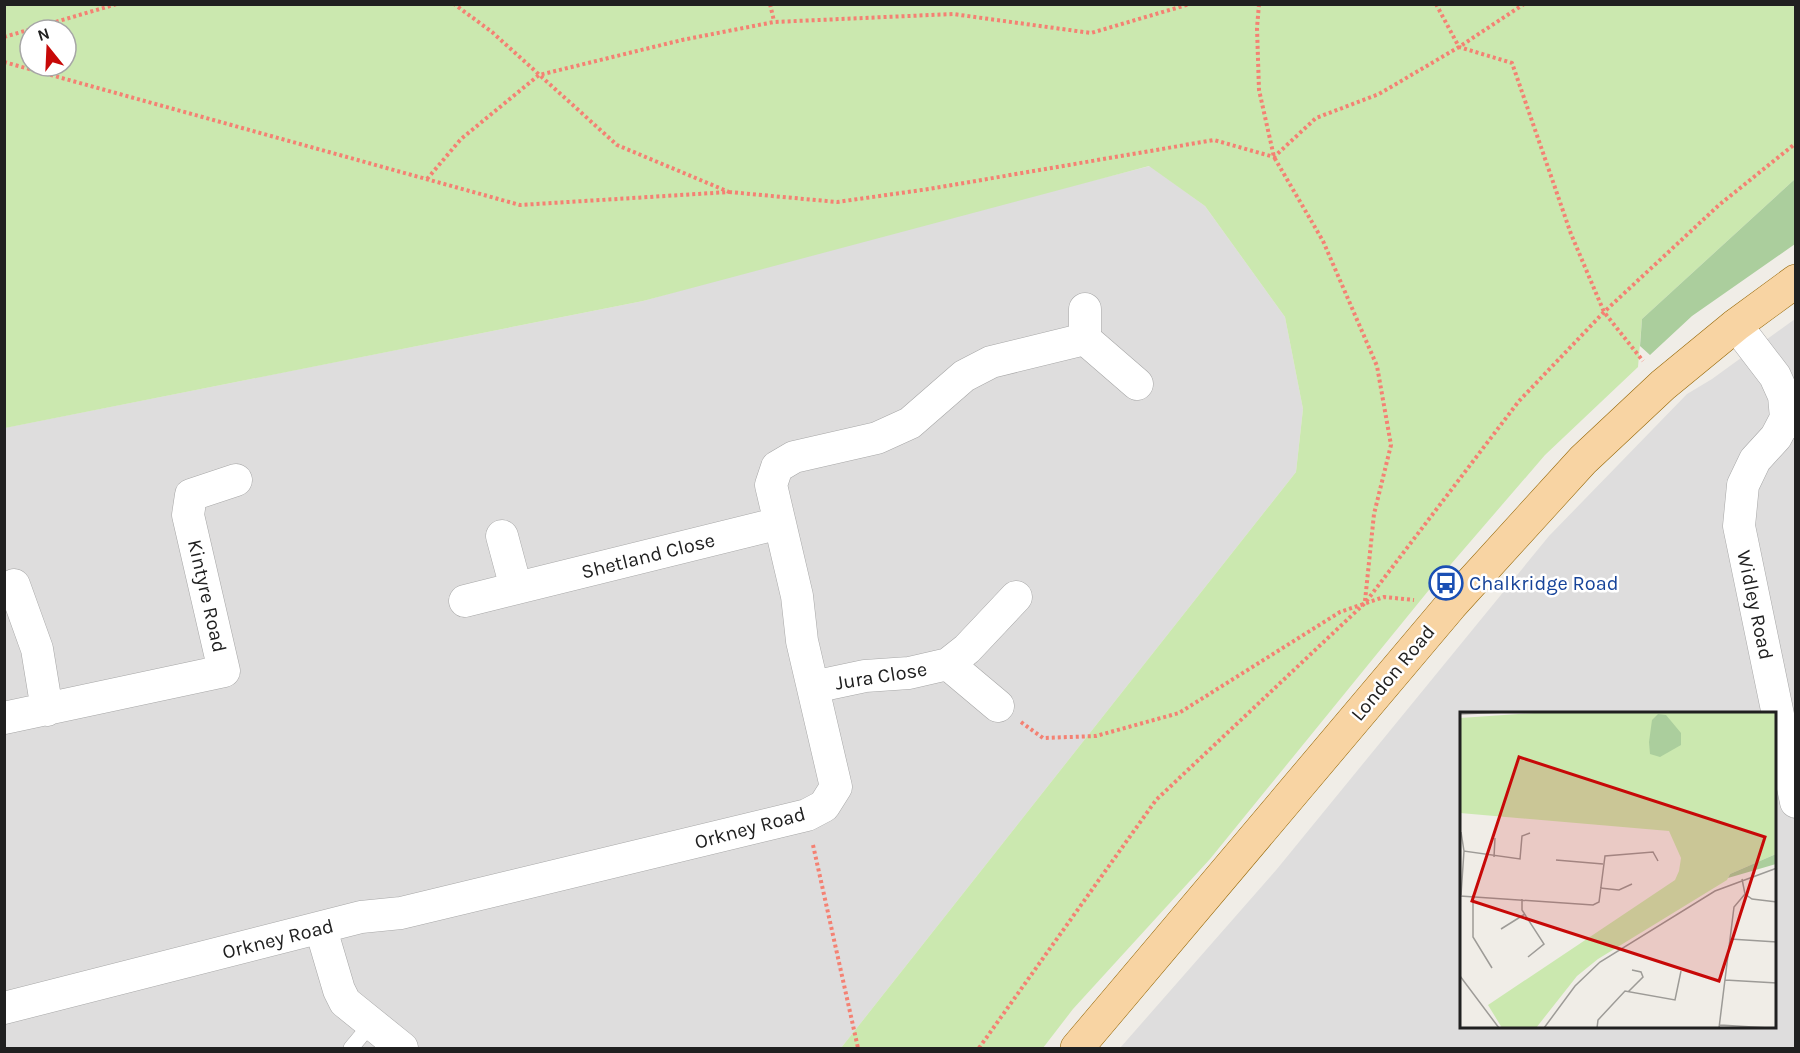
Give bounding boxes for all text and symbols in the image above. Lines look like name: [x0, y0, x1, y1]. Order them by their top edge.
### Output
north arrow: [18, 18, 78, 78]
text: N: [35, 23, 52, 45]
street label: Shetland Close: [579, 528, 717, 584]
street label: Kintyre Road: [183, 537, 231, 655]
street label: Widley Road: [1732, 548, 1778, 662]
bus stop icon: Chalkridge Road: [1428, 565, 1464, 601]
place label: Chalkridge Road: [1469, 572, 1619, 595]
street label: London Road: [1346, 620, 1440, 726]
street label: Jura Close: [833, 657, 929, 695]
inset map: [1460, 712, 1776, 1029]
street label: Orkney Road: [692, 802, 808, 854]
street label: Orkney Road: [220, 914, 336, 964]

